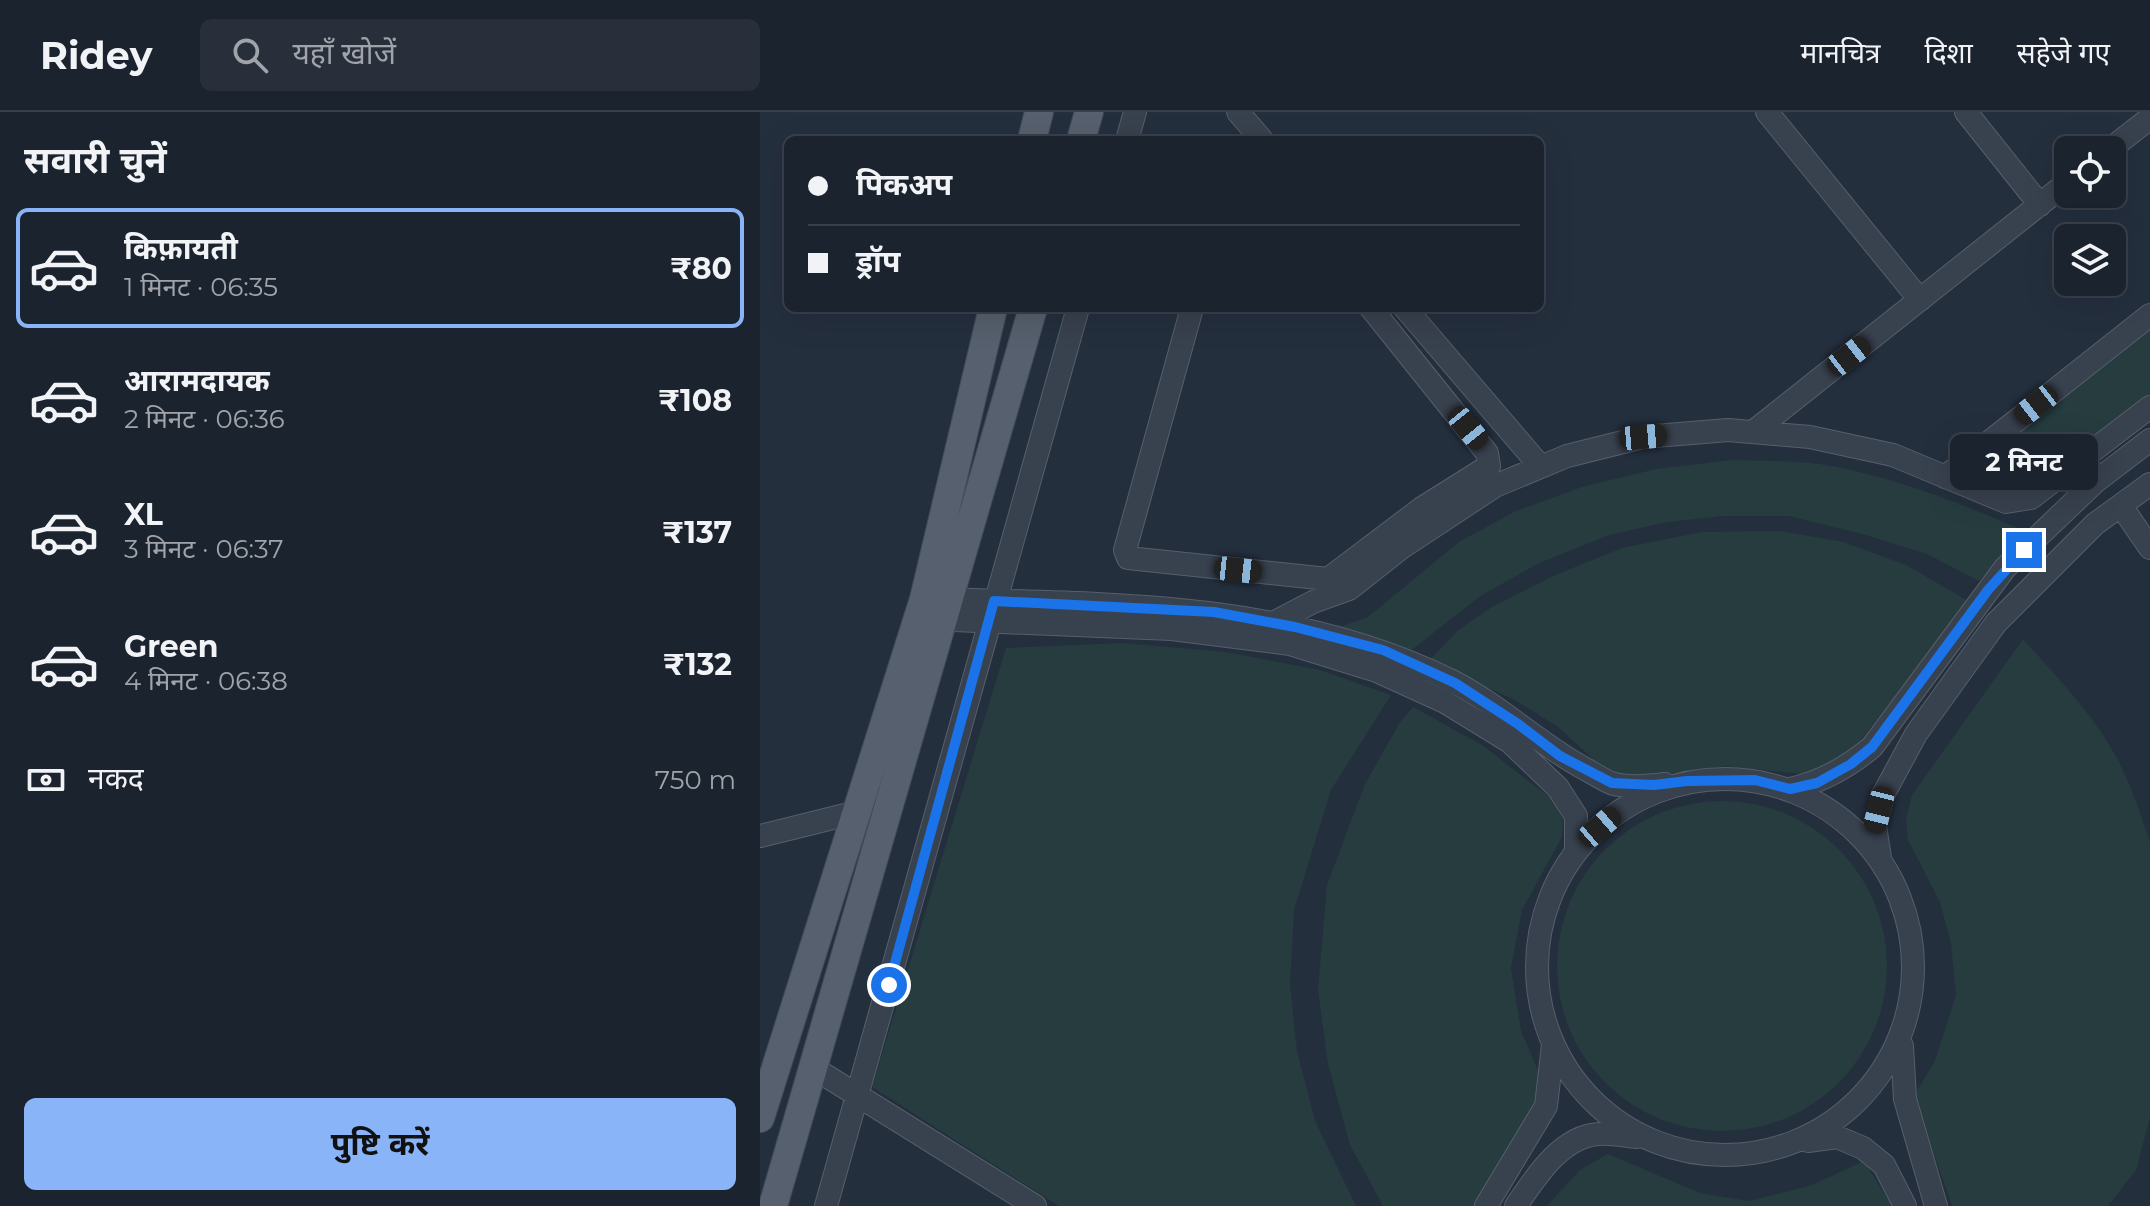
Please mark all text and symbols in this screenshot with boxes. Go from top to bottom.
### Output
search box [200,19,760,91]
text: Ridey [40,32,152,79]
icon: search [228,33,272,77]
text: यहाँ खोजें [292,35,396,72]
text: मानचित्र [1800,36,1880,70]
text: दिशा [1924,36,1973,70]
text: सहेजे गए [2017,36,2110,70]
map controls [2054,136,2126,296]
button: locate [2054,136,2126,208]
text: सवारी चुनें [24,138,167,182]
text: पिकअप [856,166,952,203]
button: layers [2054,224,2126,296]
text: किफ़ायती [124,230,238,267]
icon: car [28,232,100,304]
text: ड्रॉप [856,243,900,280]
text: ₹80 [670,250,732,287]
text: 1 मिनट · 06:35 [124,271,278,303]
car [1823,332,1875,380]
text: आरामदायक [124,362,270,399]
icon: car [28,364,100,436]
car [2010,381,2062,429]
text: ₹108 [658,382,732,419]
car [1444,402,1492,454]
text: 2 मिनट · 06:36 [124,403,285,435]
car [1618,423,1668,451]
callout: 2 मिनट [1950,434,2098,490]
text: 2 मिनट [1985,446,2063,478]
icon: car [28,496,100,568]
text: XL [124,496,163,533]
text: ₹137 [662,514,732,551]
route end [2006,532,2042,568]
text: 3 मिनट · 06:37 [124,533,284,565]
car [1213,556,1263,584]
icon: car [28,628,100,700]
text: Green [124,628,218,665]
text: ₹132 [663,646,732,683]
text: 4 मिनट · 06:38 [124,665,288,697]
icon: cash [24,758,68,802]
text: नकद [88,760,144,797]
text: 750 m [655,764,736,796]
car [1862,784,1896,836]
car [1574,802,1626,852]
route start [871,967,907,1003]
button: पुष्टि करें [24,1098,736,1190]

